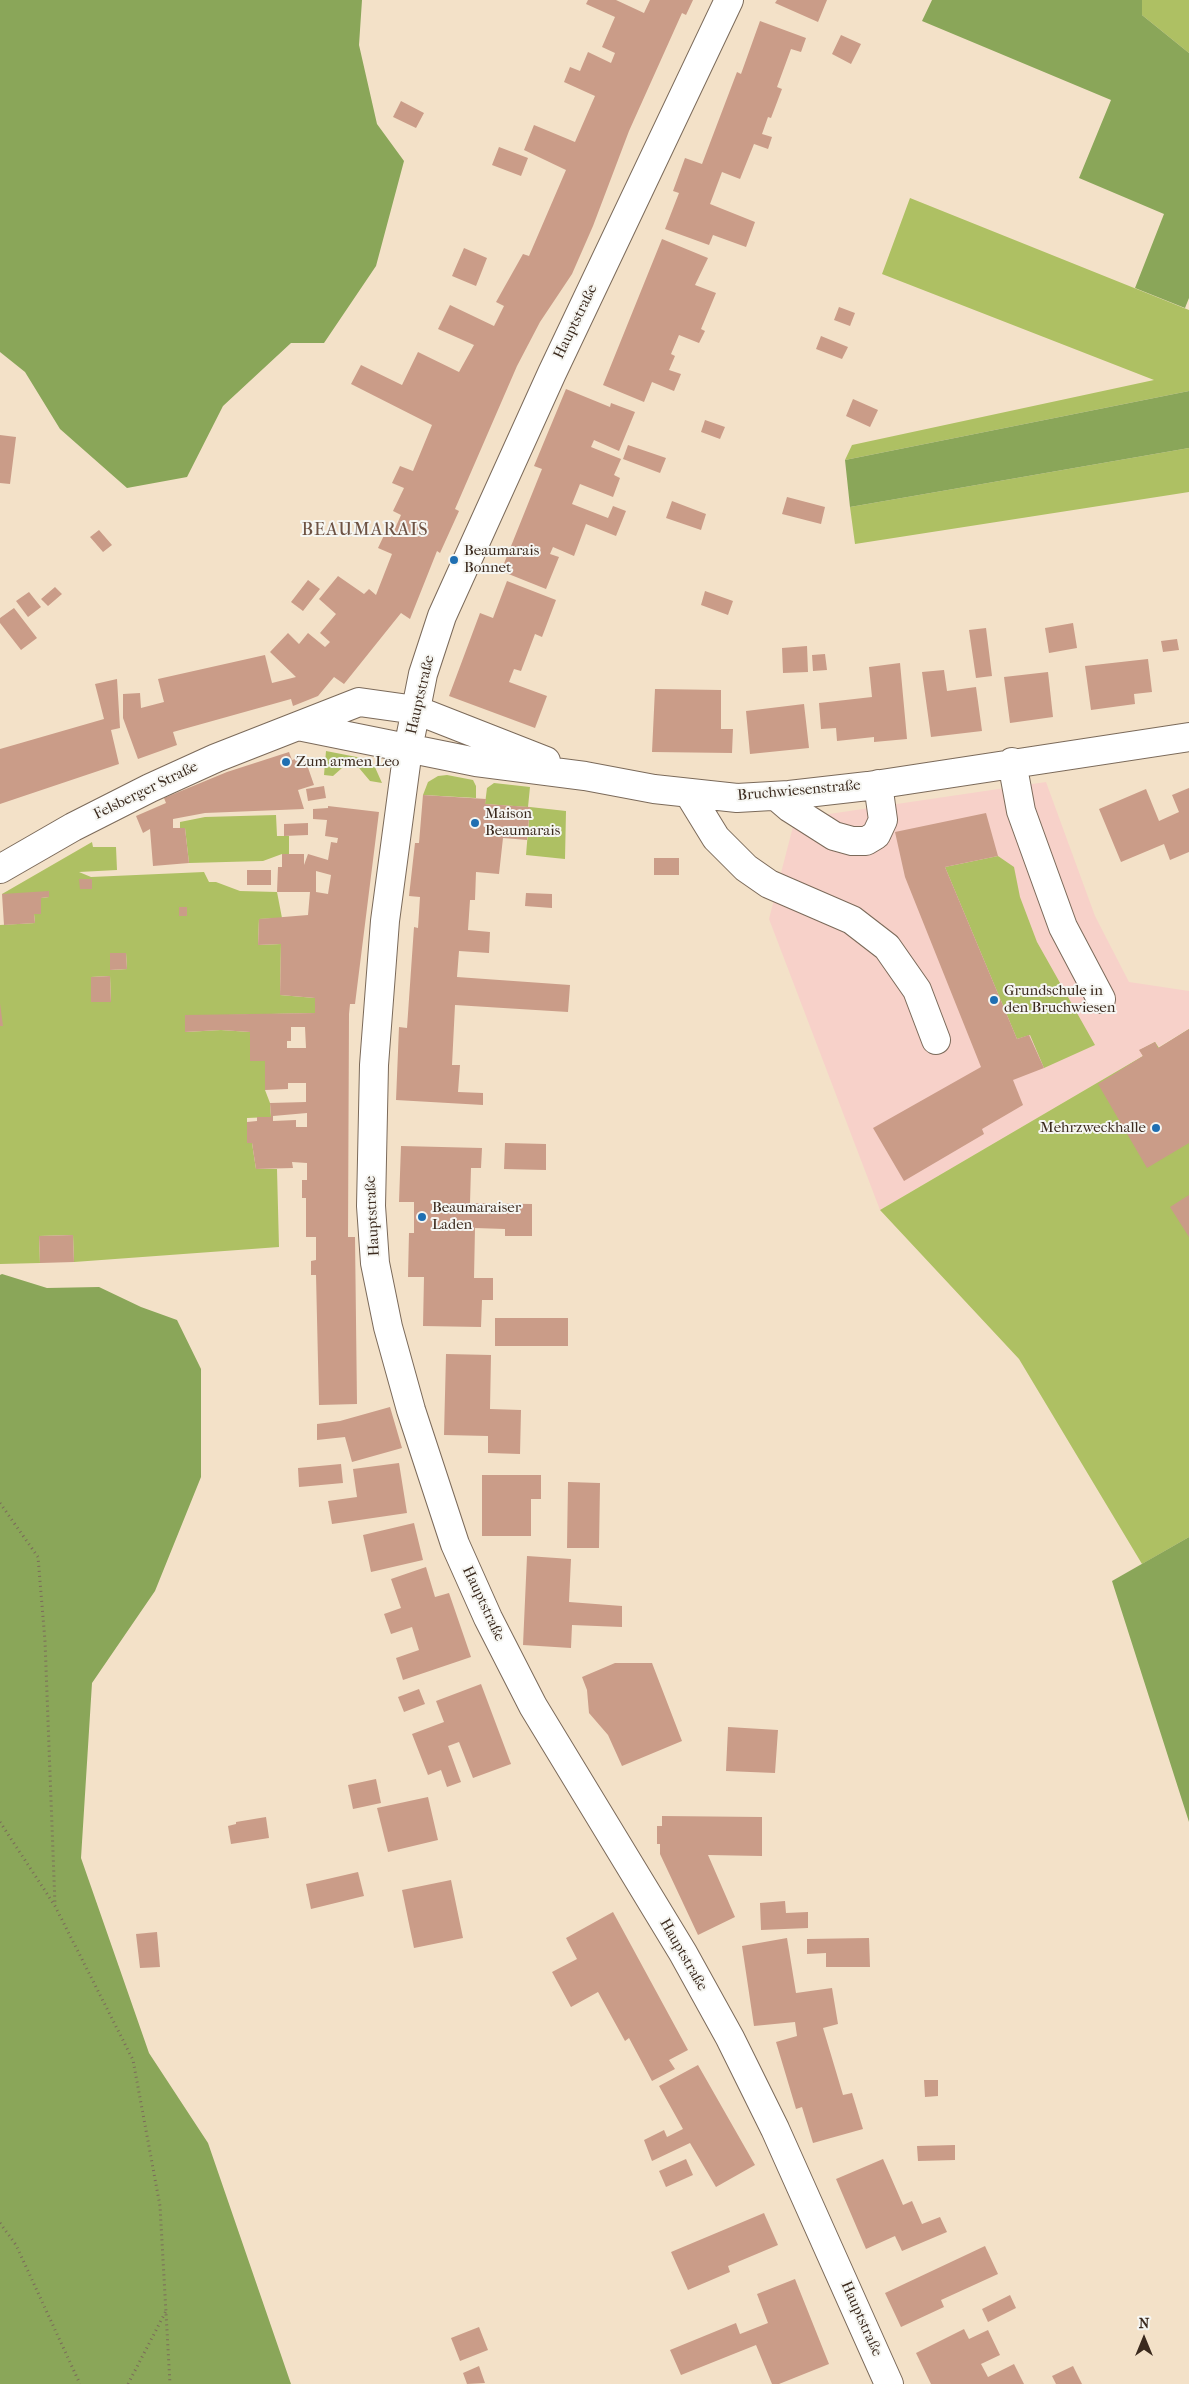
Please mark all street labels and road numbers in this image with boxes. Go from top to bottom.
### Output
street label: Hauptstraße [550,282,602,362]
street label: Hauptstraße [403,654,439,736]
street label: Felsberger Straße [91,758,201,824]
street label: Bruchwiesenstraße [737,777,861,805]
street label: Hauptstraße [362,1175,384,1257]
street label: Hauptstraße [458,1564,508,1644]
street label: Hauptstraße [655,1916,711,1994]
street label: Hauptstraße [836,2279,886,2359]

